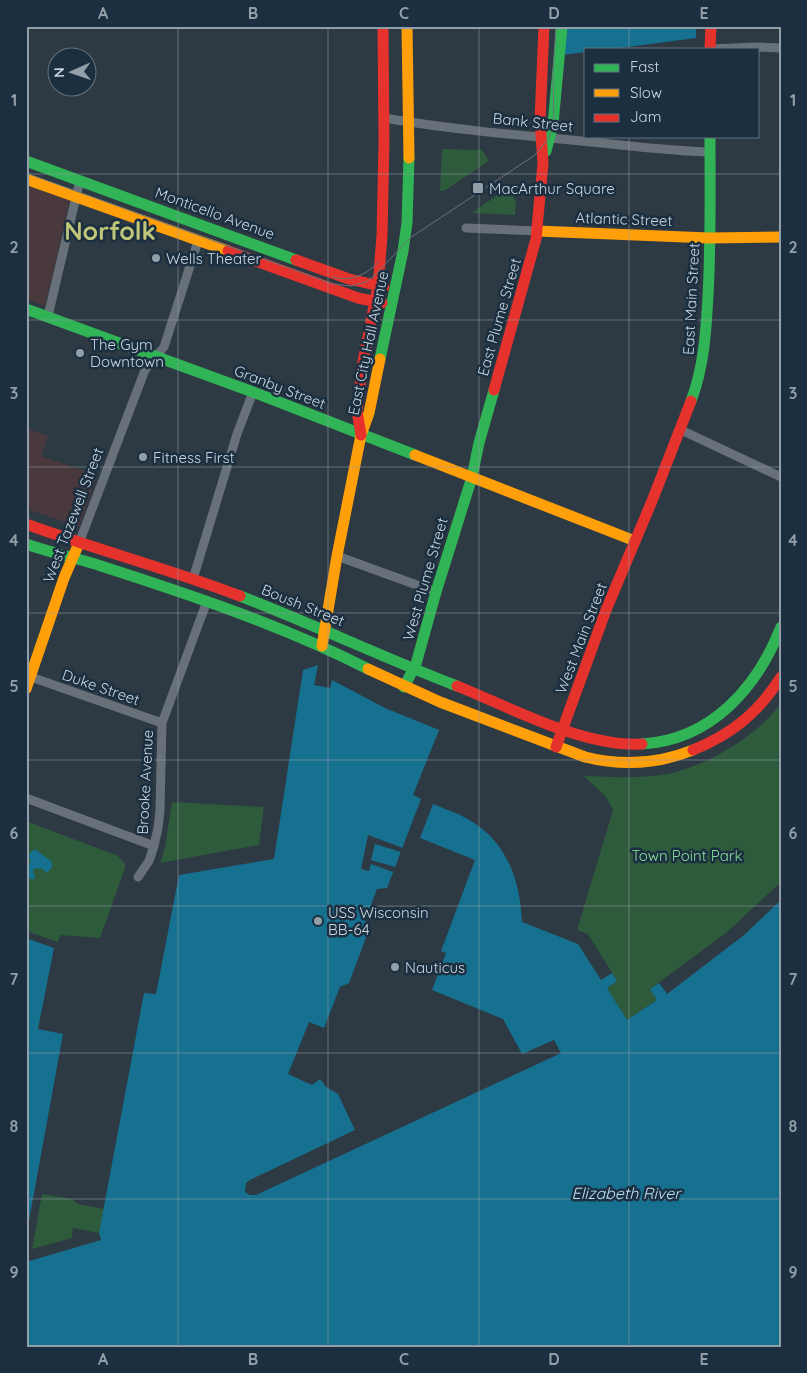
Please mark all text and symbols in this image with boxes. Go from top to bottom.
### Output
text: A [98,3,109,23]
text: B [248,3,258,23]
text: C [399,3,409,23]
text: D [548,3,560,23]
text: E [699,3,709,23]
north arrow [48,48,98,98]
legend [584,48,760,138]
text: Fast [630,57,659,76]
text: N [50,67,68,78]
text: Slow [630,83,662,102]
text: 1 [11,90,17,110]
text: 1 [790,90,796,110]
text: Jam [630,107,661,126]
street label: Bank Street [492,108,574,136]
place label: MacArthur Square [489,179,615,198]
marker: MacArthur Square [471,181,485,195]
street label: Monticello Avenue [153,183,277,243]
street label: Atlantic Street [575,208,673,230]
district label: Norfolk [64,215,156,246]
text: 2 [9,237,19,257]
text: 2 [788,237,798,257]
street label: East Main Street [679,242,703,356]
place label: Wells Theater [166,249,261,268]
marker: Wells Theater [150,252,162,264]
street label: East Plume Street [473,256,525,378]
street label: East City Hall Avenue [343,269,393,417]
place label: The Gym Downtown [90,335,164,371]
marker: The Gym Downtown [74,347,86,359]
street label: Granby Street [232,361,328,413]
text: 3 [10,383,18,403]
text: 3 [789,383,797,403]
street label: West Tazewell Street [39,445,107,585]
place label: Fitness First [153,448,235,467]
marker: Fitness First [137,451,149,463]
street label: West Plume Street [398,515,452,643]
text: 4 [9,530,19,550]
text: 4 [788,530,798,550]
street label: Boush Street [259,580,347,630]
street label: West Main Street [551,580,611,696]
street label: Duke Street [60,665,142,709]
text: 5 [9,676,19,696]
text: 5 [788,676,798,696]
street label: Brooke Avenue [133,729,157,835]
text: 6 [10,823,19,843]
text: 6 [789,823,798,843]
park label: Town Point Park [631,846,743,865]
place label: USS Wisconsin BB-64 [328,903,429,939]
marker: USS Wisconsin BB-64 [312,915,324,927]
place label: Nauticus [405,958,465,977]
marker: Nauticus [389,961,401,973]
text: 7 [10,969,19,989]
text: 7 [789,969,798,989]
text: 8 [10,1116,19,1136]
text: 8 [789,1116,798,1136]
water label: Elizabeth River [572,1183,682,1203]
text: 9 [9,1262,19,1282]
text: 9 [788,1262,798,1282]
text: A [98,1349,109,1369]
text: B [248,1349,258,1369]
text: C [399,1349,409,1369]
text: D [548,1349,560,1369]
text: E [699,1349,709,1369]

